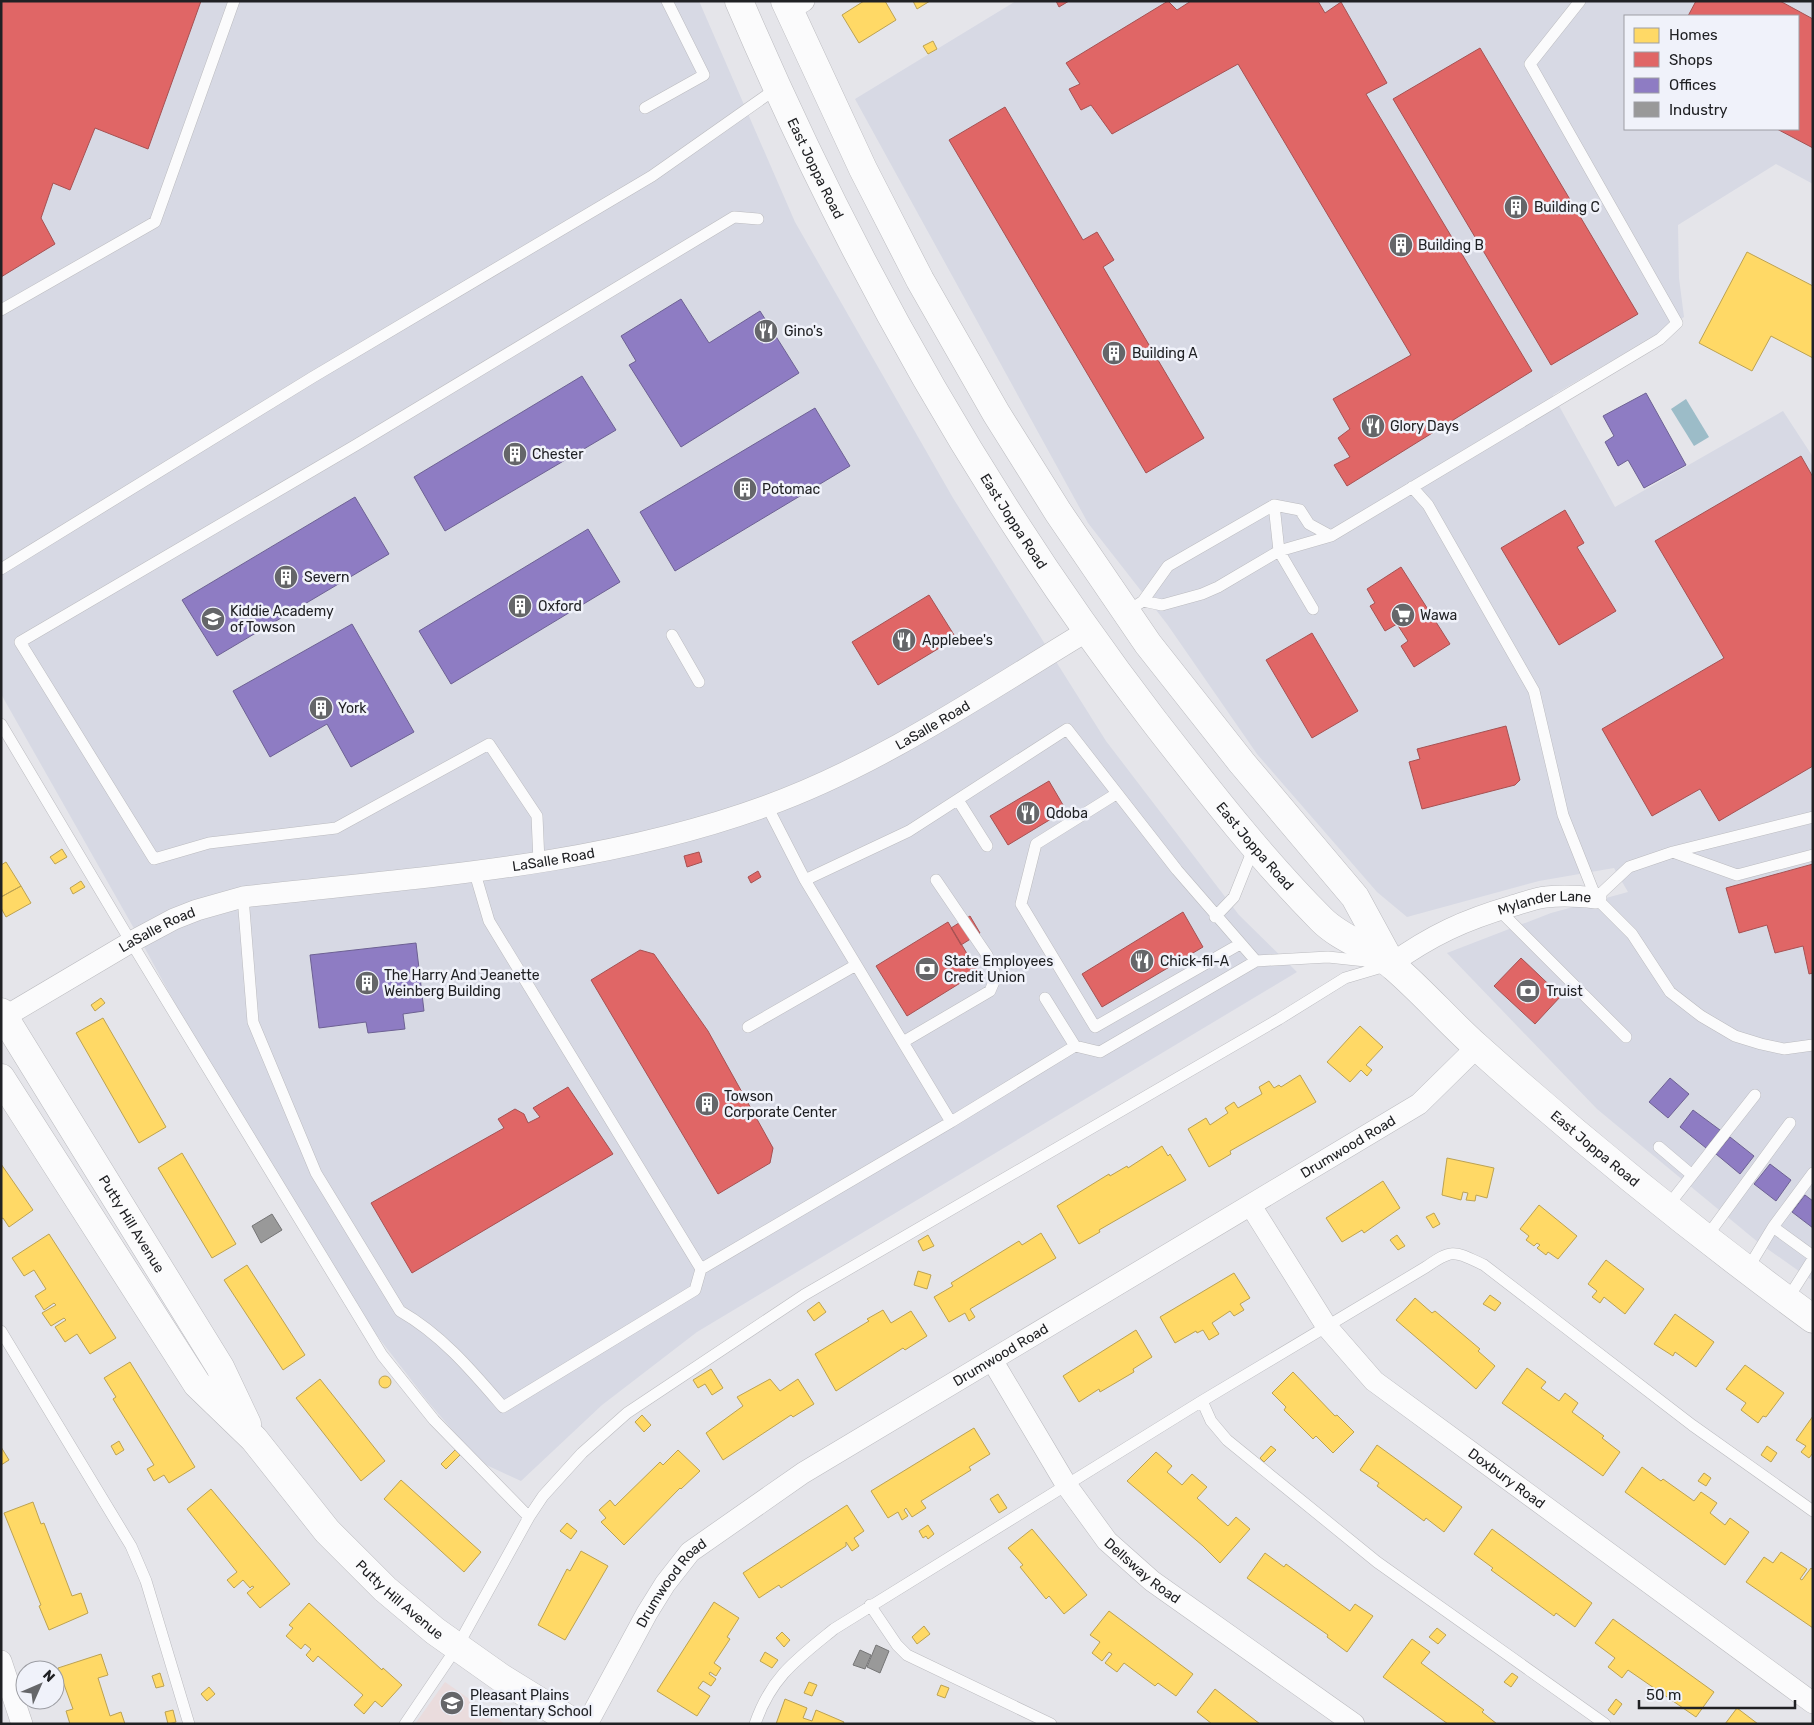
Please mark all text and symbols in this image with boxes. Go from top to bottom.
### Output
legend [1624,15,1799,130]
text: Homes [1669,26,1718,44]
text: Shops [1669,51,1713,69]
text: Offices [1669,76,1717,94]
text: Industry [1669,101,1728,119]
street label: East Joppa Road [783,115,847,222]
building icon: Building C [1503,194,1529,220]
place label: Building C [1534,199,1600,216]
building icon: Building B [1388,232,1414,258]
place label: Building B [1418,237,1484,254]
restaurant icon: Gino's [753,318,779,344]
place label: Gino's [784,323,823,340]
building icon: Building A [1101,340,1127,366]
place label: Building A [1132,345,1198,362]
restaurant icon: Glory Days [1360,413,1386,439]
place label: Glory Days [1390,418,1459,435]
building icon: Chester [502,441,528,467]
place label: Chester [532,446,584,463]
street label: East Joppa Road [976,471,1050,572]
building icon: Potomac [732,476,758,502]
place label: Potomac [762,481,821,498]
building icon: Severn [273,564,299,590]
place label: Severn [304,569,349,586]
building icon: Oxford [507,593,533,619]
place label: Oxford [538,598,582,615]
supermarket icon: Wawa [1390,602,1416,628]
place label: Kiddie Academy of Towson [230,603,334,636]
school or university icon: Kiddie Academy of Towson [200,606,226,632]
place label: Wawa [1420,607,1457,624]
restaurant icon: Applebee's [891,627,917,653]
place label: Applebee's [922,632,993,649]
building icon: York [308,695,334,721]
street label: LaSalle Road [892,697,973,754]
place label: York [338,700,367,717]
street label: East Joppa Road [1212,799,1297,894]
restaurant icon: Qdoba [1015,800,1041,826]
place label: Qdoba [1046,805,1088,822]
street label: LaSalle Road [511,845,596,875]
street label: Mylander Lane [1496,888,1592,919]
street label: LaSalle Road [116,904,198,956]
restaurant icon: Chick-fil-A [1129,948,1155,974]
place label: State Employees Credit Union [944,953,1053,986]
place label: Chick-fil-A [1160,953,1230,970]
bank icon: State Employees Credit Union [914,956,940,982]
place label: The Harry And Jeanette Weinberg Building [384,967,540,1000]
building icon: The Harry And Jeanette Weinberg Building [354,970,380,996]
bank icon: Truist [1515,978,1541,1004]
place label: Truist [1546,983,1583,1000]
place label: Towson Corporate Center [724,1088,838,1121]
building icon: Towson Corporate Center [694,1091,720,1117]
street label: East Joppa Road [1547,1107,1643,1191]
street label: Drumwood Road [1298,1112,1399,1182]
street label: Putty Hill Avenue [95,1172,168,1276]
street label: Drumwood Road [950,1320,1051,1390]
street label: Doxbury Road [1465,1445,1548,1513]
street label: Drumwood Road [633,1535,710,1631]
street label: Dellsway Road [1101,1535,1184,1607]
street label: Putty Hill Avenue [352,1557,447,1643]
north arrow [15,1660,65,1710]
text: N [39,1667,58,1686]
scale bar [1639,1678,1795,1710]
text: 50 m [1646,1686,1681,1704]
place label: Pleasant Plains Elementary School [470,1687,592,1720]
school or university icon: Pleasant Plains Elementary School [439,1690,465,1716]

